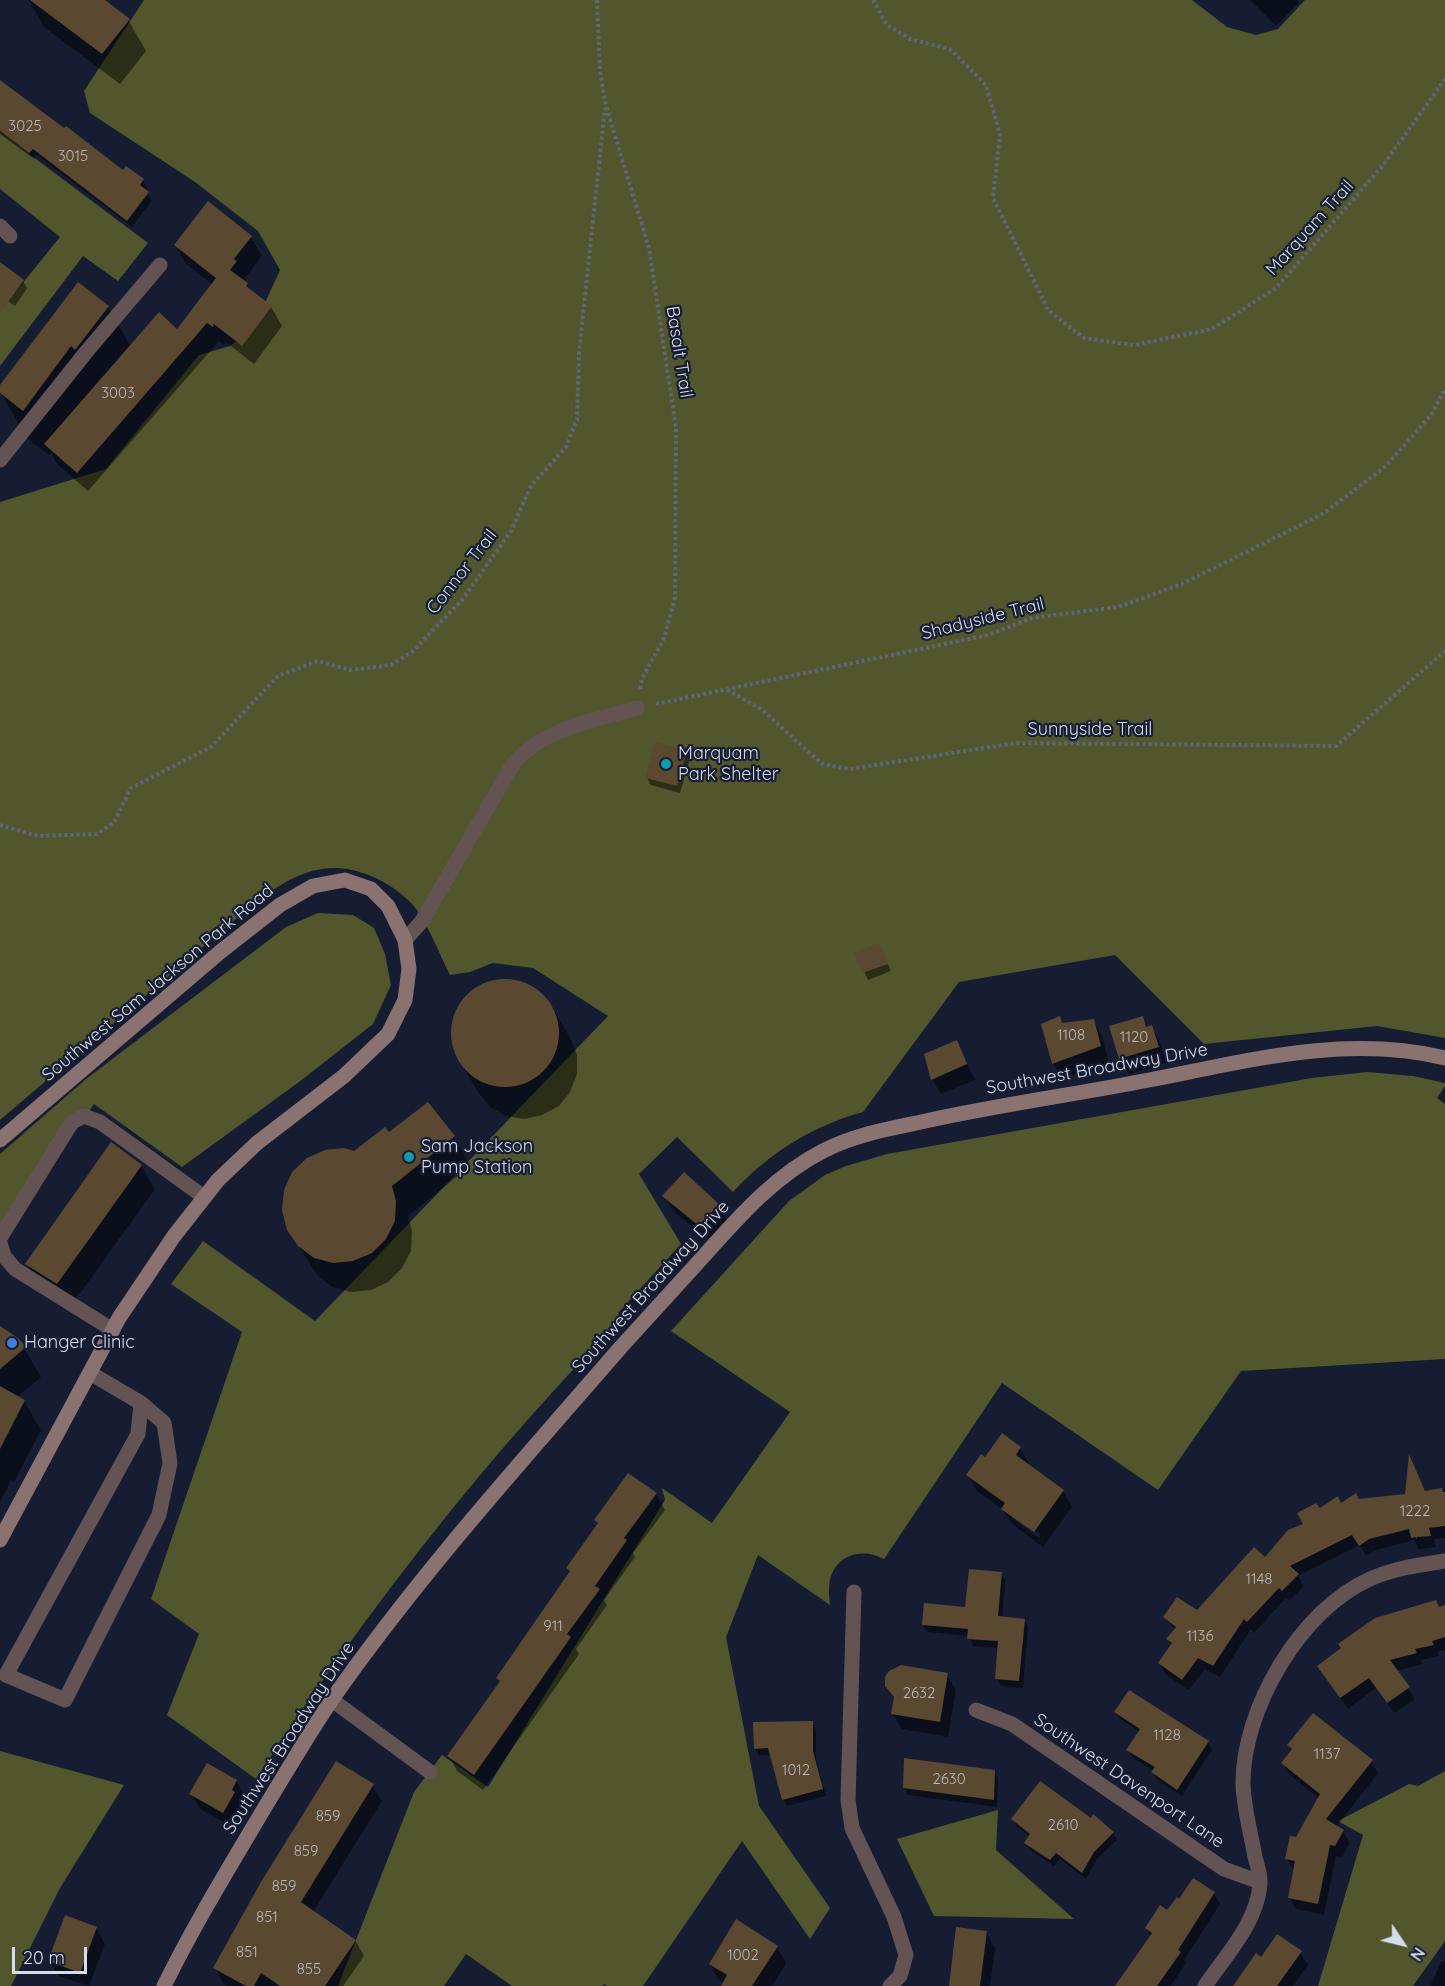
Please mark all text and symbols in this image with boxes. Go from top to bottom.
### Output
house number: 3025 [8,117,42,135]
house number: 3015 [58,147,88,165]
street label: Marquam Trail [1261,176,1359,280]
street label: Basalt Trail [661,305,697,399]
house number: 3003 [101,384,135,402]
street label: Connor Trail [422,525,502,619]
street label: Shadyside Trail [919,593,1047,645]
street label: Sunnyside Trail [1028,719,1152,741]
place label: Marquam Park Shelter [678,743,779,786]
marker: Marquam Park Shelter [659,757,673,771]
street label: Southwest Sam Jackson Park Road [38,880,278,1086]
house number: 1108 [1057,1026,1085,1044]
house number: 1120 [1120,1028,1148,1046]
street label: Southwest Broadway Drive [985,1039,1209,1099]
place label: Sam Jackson Pump Station [421,1136,533,1178]
marker: Sam Jackson Pump Station [402,1150,416,1164]
street label: Southwest Broadway Drive [568,1196,734,1378]
place label: Hanger Clinic [24,1332,134,1354]
marker: Hanger Clinic [5,1336,19,1350]
house number: 1222 [1400,1502,1430,1520]
house number: 1148 [1246,1570,1272,1588]
house number: 911 [543,1617,563,1635]
house number: 1136 [1186,1627,1214,1645]
street label: Southwest Broadway Drive [219,1638,359,1838]
house number: 2632 [903,1684,935,1702]
street label: Southwest Davenport Lane [1030,1709,1228,1853]
house number: 1128 [1153,1726,1181,1744]
house number: 1137 [1314,1745,1340,1763]
house number: 1012 [782,1761,810,1779]
house number: 2630 [932,1770,966,1788]
house number: 859 [316,1807,340,1825]
house number: 2610 [1048,1816,1078,1834]
house number: 859 [294,1842,318,1860]
house number: 859 [272,1877,296,1895]
house number: 851 [256,1908,278,1926]
north arrow [1373,1914,1433,1974]
scale bar [15,1935,90,1973]
house number: 851 [236,1943,258,1961]
text: N [1406,1944,1429,1965]
text: 20 m [23,1946,65,1969]
house number: 1002 [727,1946,759,1964]
house number: 855 [297,1960,321,1978]

